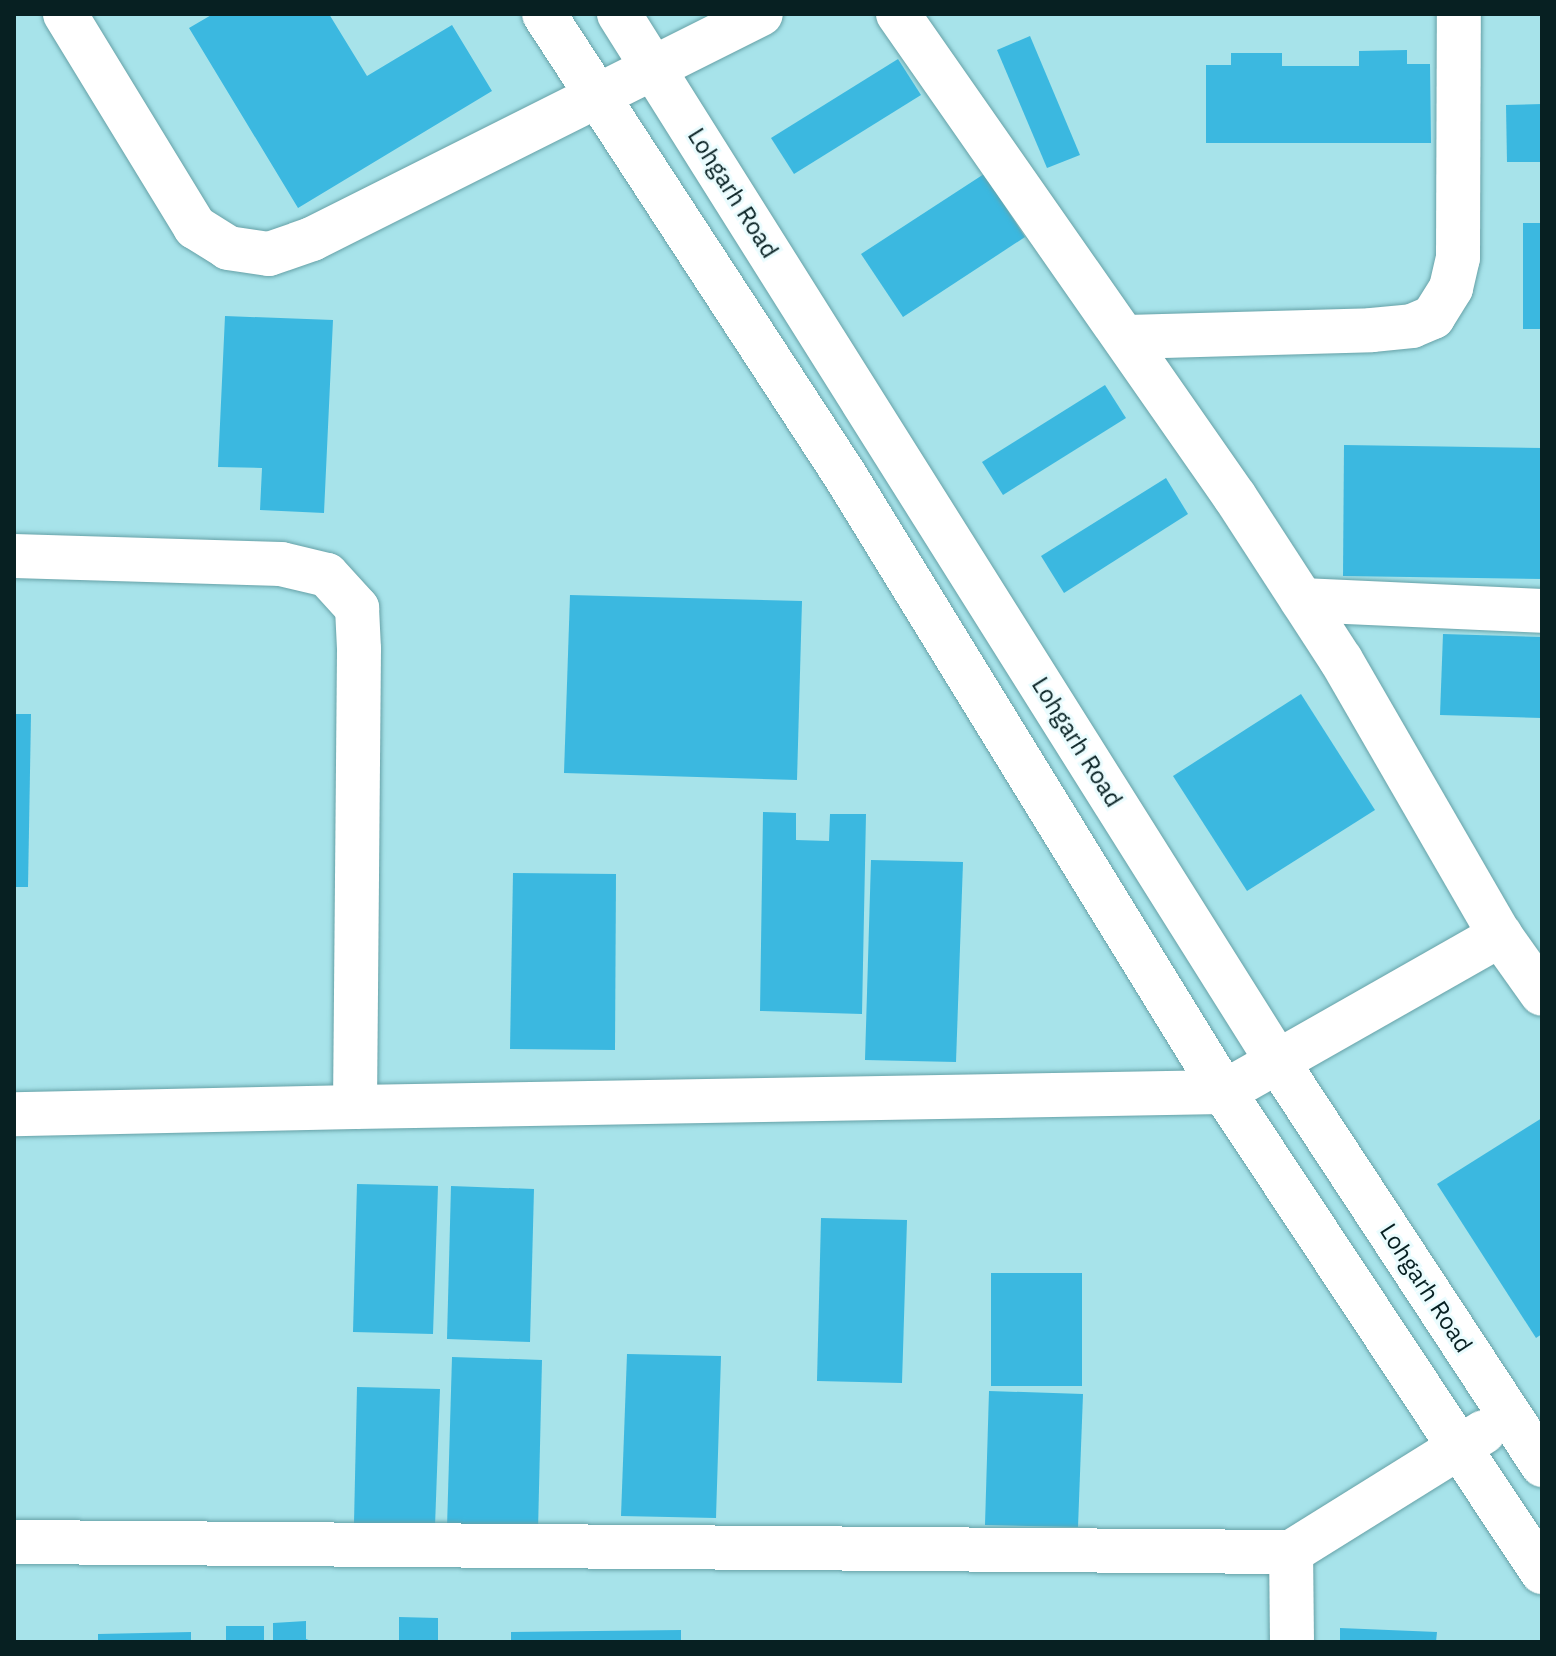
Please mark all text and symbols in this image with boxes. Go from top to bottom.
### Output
street label: Lohgarh Road [682,123,784,263]
street label: Lohgarh Road [1026,672,1128,812]
street label: Lohgarh Road [1374,1218,1478,1358]

